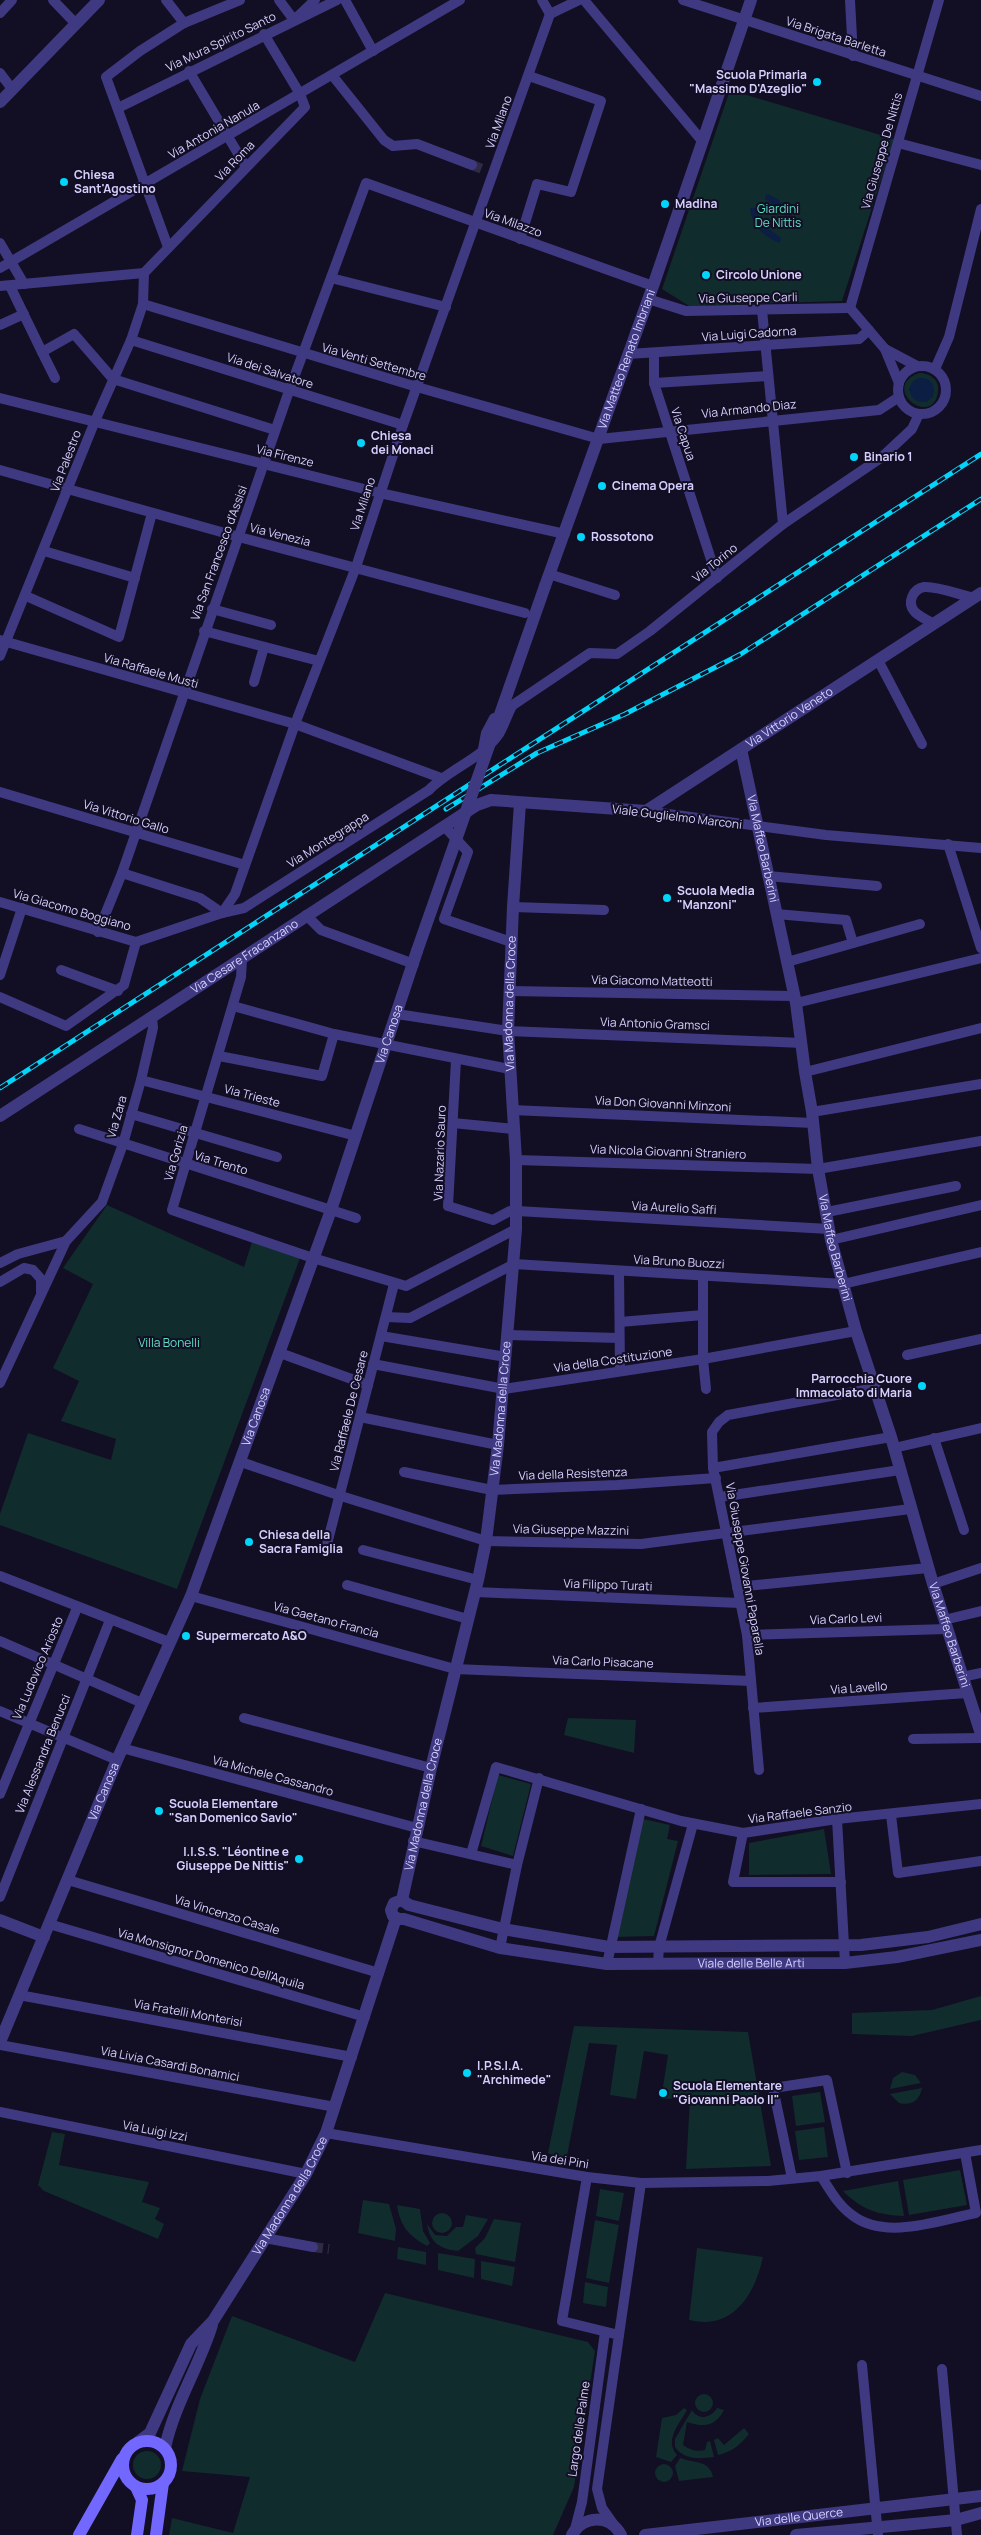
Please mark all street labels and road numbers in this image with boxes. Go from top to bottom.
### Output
street label: Via Mura Spirito Santo [163,7,279,76]
street label: Via Brigata Barletta [784,12,889,61]
street label: Via Giuseppe De Nittis [857,91,906,211]
street label: Via Milano [481,93,516,151]
street label: Via Antonia Nanula [165,96,263,163]
street label: Via Roma [211,137,258,185]
street label: Via Milazzo [482,204,545,241]
street label: Via Matteo Renato Imbriani [593,287,659,431]
street label: Via Giuseppe Carli [698,288,798,307]
street label: Via Luigi Cadorna [701,322,797,345]
street label: Via Venti Settembre [320,338,428,385]
street label: Via dei Salvatore [225,348,316,393]
street label: Via Armando Diaz [701,395,797,422]
street label: Via Capua [667,405,700,463]
street label: Via Palestro [46,428,85,494]
street label: Via Firenze [255,440,316,471]
street label: Via Milano [346,475,379,533]
street label: Via San Francesco d'Assisi [186,483,251,623]
street label: Via Venezia [248,519,312,550]
street label: Via Torino [689,539,741,586]
street label: Via Raffaele Musti [102,649,201,692]
street label: Via Vittorio Veneto [743,683,836,752]
street label: Via Maffeo Barberini [743,793,783,904]
street label: Via Vittorio Gallo [81,795,171,838]
street label: Viale Guglielmo Marconi [611,800,743,833]
street label: Via Montegrappa [284,808,372,872]
street label: Via Giacomo Boggiano [11,884,133,935]
street label: Via Cesare Fracanzano [187,915,301,997]
street label: Via Madonna della Croce [499,935,520,1072]
street label: Via Giacomo Matteotti [591,971,713,990]
street label: Via Canosa [371,1002,407,1066]
street label: Via Antonio Gramsci [600,1013,710,1034]
street label: Via Trieste [222,1080,282,1111]
street label: Via Don Giovanni Minzoni [594,1091,732,1116]
street label: Via Zara [102,1094,131,1140]
street label: Via Nazario Sauro [429,1105,450,1201]
street label: Via Gorizia [159,1123,192,1183]
street label: Via Nicola Giovanni Straniero [590,1140,747,1163]
street label: Via Trento [192,1146,250,1179]
street label: Via Maffeo Barberini [815,1193,856,1303]
street label: Via Aurelio Saffi [631,1197,717,1218]
street label: Via Bruno Buozzi [633,1251,725,1272]
street label: Via Madonna della Croce [485,1340,515,1477]
street label: Via della Costituzione [553,1343,673,1376]
street label: Via Raffaele De Cesare [325,1349,372,1473]
street label: Via Canosa [237,1385,274,1448]
street label: Via della Resistenza [518,1463,628,1484]
street label: Via Giuseppe Giovanni Paparella [722,1481,769,1657]
street label: Via Giuseppe Mazzini [513,1520,629,1539]
street label: Via Filippo Turati [563,1574,653,1595]
street label: Via Maffeo Barberini [925,1580,975,1690]
street label: Via Gaetano Francia [271,1597,381,1642]
street label: Via Carlo Levi [809,1609,883,1628]
street label: Via Ludovico Ariosto [8,1614,67,1722]
street label: Via Carlo Pisacane [552,1651,654,1672]
street label: Via Lavello [830,1677,888,1698]
street label: Via Alessandra Benucci [11,1692,74,1816]
street label: Via Madonna della Croce [400,1736,446,1872]
street label: Via Michele Cassandro [211,1751,336,1800]
street label: Via Canosa [84,1760,123,1823]
street label: Via Raffaele Sanzio [747,1798,853,1827]
street label: Via Vincenzo Casale [172,1890,282,1939]
street label: Via Monsignor Domenico Dell'Aquila [116,1924,307,1993]
street label: Viale delle Belle Arti [698,1954,805,1972]
street label: Via Fratelli Monterisi [132,1995,244,2030]
street label: Via Livia Casardi Bonamici [99,2042,241,2085]
street label: Via Luigi Izzi [121,2116,189,2145]
street label: Via Madonna della Croce [248,2133,331,2258]
street label: Via dei Pini [530,2147,590,2172]
street label: Largo delle Palme [563,2380,594,2478]
street label: Via delle Querce [754,2503,844,2530]

